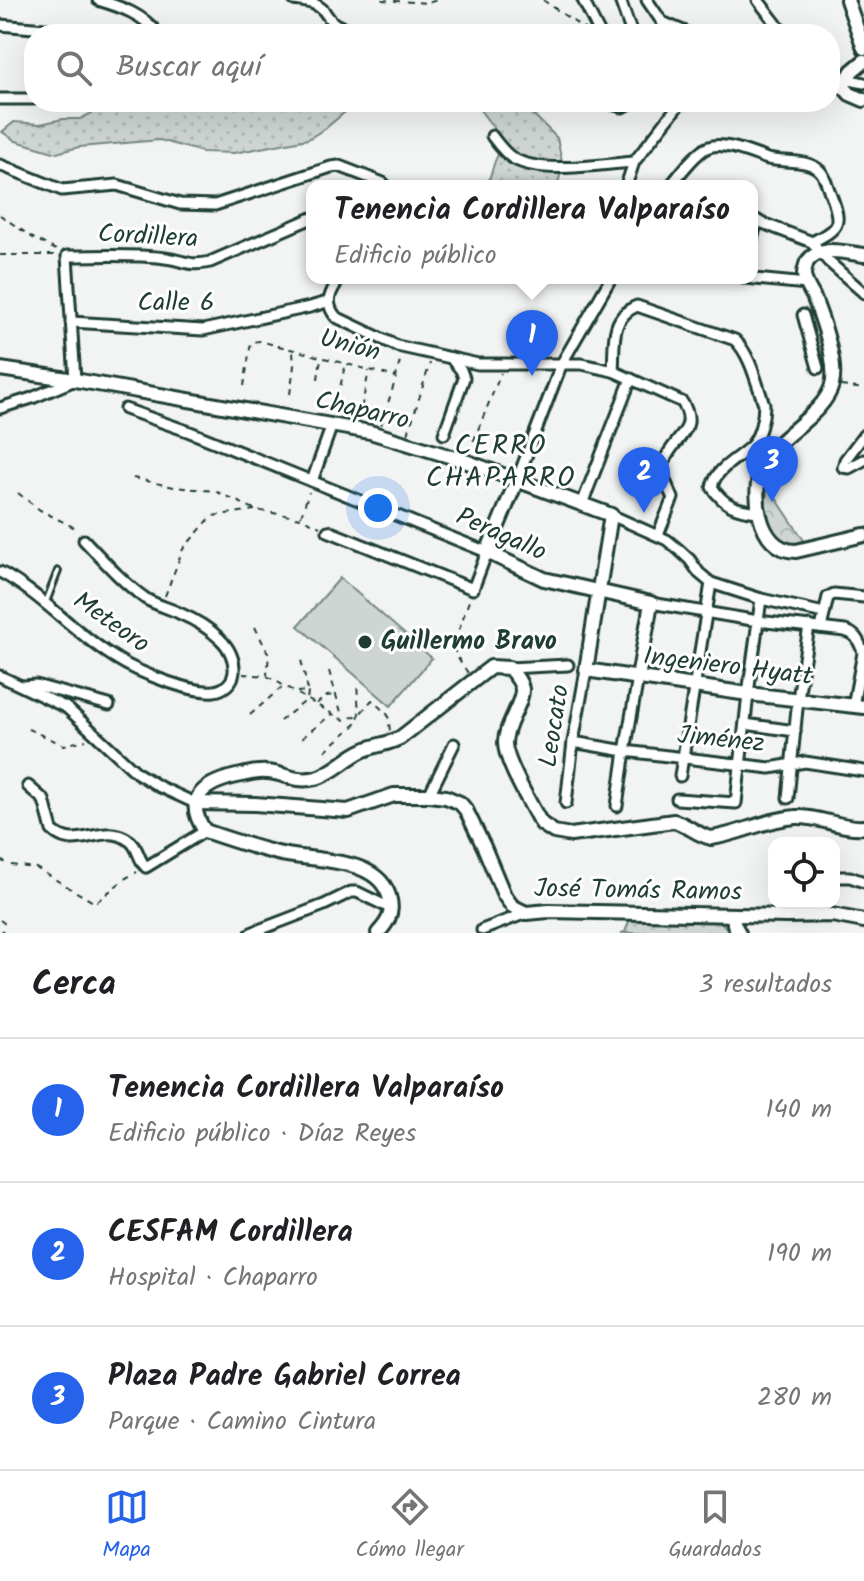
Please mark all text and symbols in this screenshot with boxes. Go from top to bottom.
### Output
search box [24,24,840,112]
text: Buscar aquí [116,44,262,92]
icon: search [52,46,96,90]
popup [306,180,758,284]
text: Tenencia Cordillera Valparaíso [334,187,730,235]
street label: Cordillera [97,213,199,261]
text: Edificio público [334,235,497,277]
street label: Calle 6 [137,282,215,324]
pin: 1 [506,310,558,376]
street label: Unión [315,318,385,374]
street label: Chaparro [311,380,413,442]
district label: CERRO CHAPARRO [426,424,576,501]
pin: 3 [746,436,798,502]
pin: 2 [618,447,670,513]
your location [358,488,398,528]
street label: Peragallo [449,496,553,574]
street label: Meteoro [64,581,158,665]
place label: Guillermo Bravo [381,621,557,663]
marker: Guillermo Bravo [356,633,374,651]
street label: Ingeniero Hyatt [641,636,816,698]
street label: Leocato [528,682,582,770]
street label: Jiménez [675,715,767,765]
map controls [768,837,840,909]
button: locate [768,837,840,909]
street label: José Tomás Ramos [534,868,742,914]
text: Cerca [32,958,116,1012]
text: 3 resultados [698,964,832,1006]
text: Tenencia Cordillera Valparaíso [108,1065,504,1113]
text: 1 [54,1089,62,1131]
text: 140 m [765,1089,832,1131]
text: Edificio público · Díaz Reyes [108,1113,416,1155]
text: CESFAM Cordillera [108,1209,353,1257]
text: 2 [50,1233,66,1275]
text: 190 m [767,1233,832,1275]
text: Hospital · Chaparro [108,1257,318,1299]
text: Plaza Padre Gabriel Correa [108,1353,461,1401]
text: 3 [51,1377,65,1419]
text: 280 m [757,1377,832,1419]
text: Parque · Camino Cintura [108,1401,376,1443]
tab: Mapa [102,1485,151,1568]
tab: Cómo llegar [356,1485,464,1568]
tab: Guardados [668,1485,762,1568]

